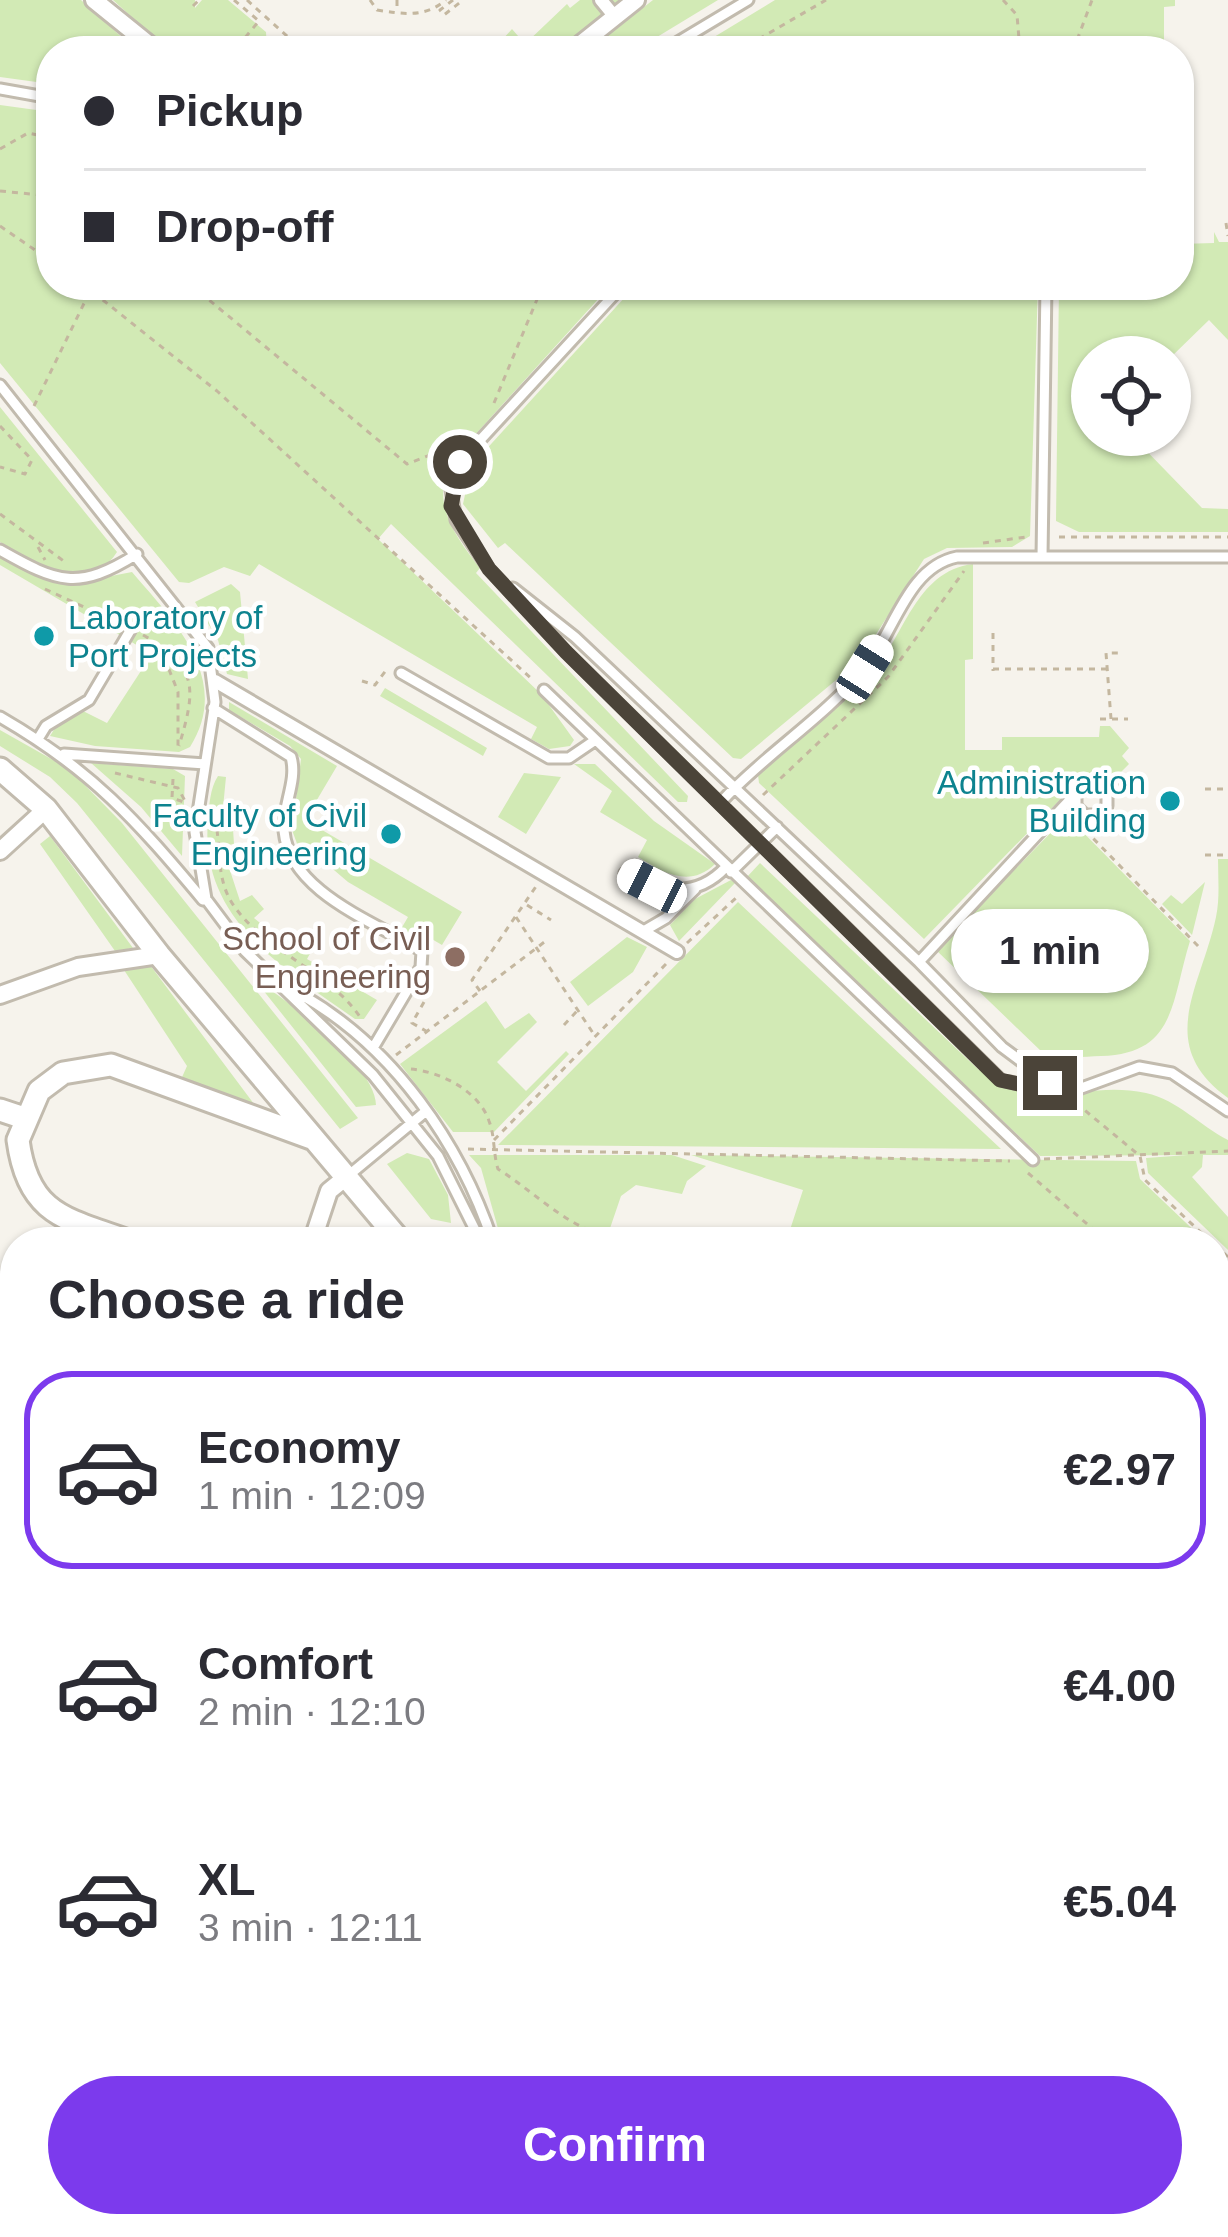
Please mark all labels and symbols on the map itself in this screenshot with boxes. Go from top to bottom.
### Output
route start [433,435,487,489]
place label: Laboratory of Port Projects [68,599,263,674]
marker: Laboratory of Port Projects [31,623,57,649]
car [831,629,899,709]
place label: Administration Building [937,764,1146,839]
marker: Administration Building [1157,788,1183,814]
place label: Faculty of Civil Engineering [152,797,367,872]
marker: Faculty of Civil Engineering [378,821,404,847]
car [612,854,692,918]
callout: 1 min [951,909,1149,993]
place label: School of Civil Engineering [222,920,431,995]
marker: School of Civil Engineering [442,944,468,970]
route end [1023,1056,1077,1110]

